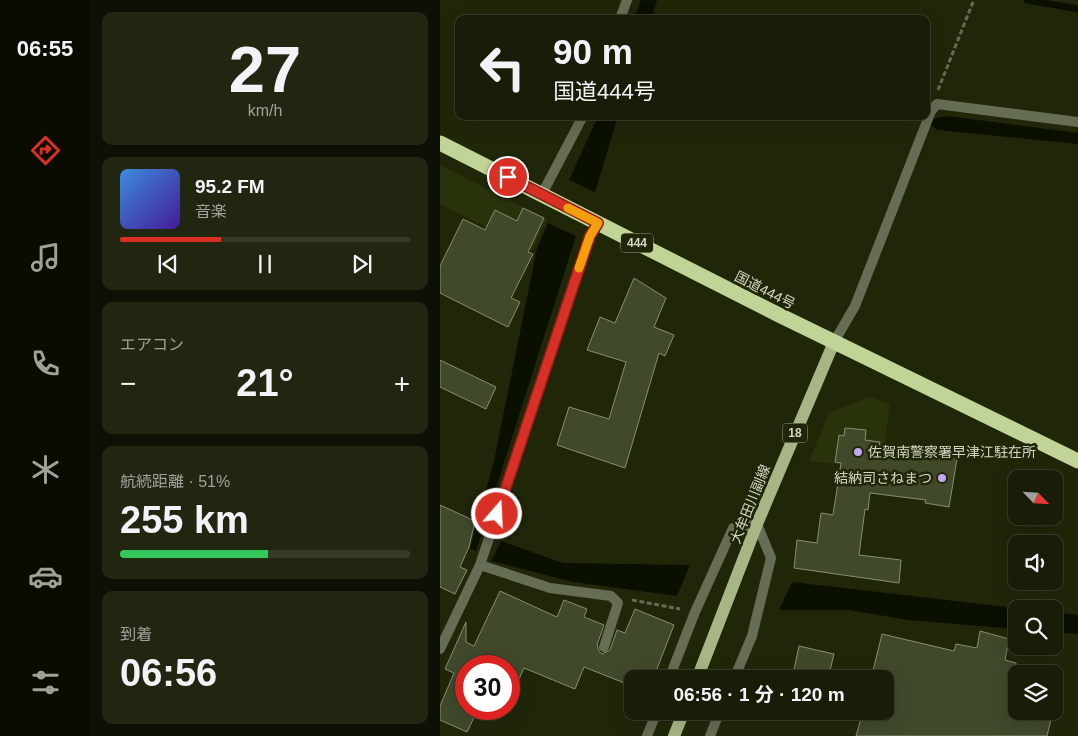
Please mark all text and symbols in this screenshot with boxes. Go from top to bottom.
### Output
text: 90 m [553,32,633,71]
text: 27 [229,33,301,106]
icon: left [470,35,535,100]
text: 06:55 [17,36,73,61]
text: 国道444号 [553,79,656,104]
text: km/h [248,102,282,119]
icon: directions [28,133,63,168]
pin [487,156,529,198]
icon: arrive [494,163,522,191]
text: 95.2 FM [195,176,265,197]
text: 音楽 [195,203,227,220]
road number: 444 [621,234,653,252]
icon: music [28,240,63,275]
icon: previous [154,250,182,278]
icon: pause [251,250,279,278]
icon: next [348,250,376,278]
street label: 国道444号 [732,268,798,312]
text: エアコン [120,336,184,353]
icon: phone [28,346,63,381]
text: 21° [236,362,294,404]
text: − [120,368,136,399]
text: + [394,368,410,399]
road number: 18 [782,423,808,442]
place label: 佐賀南警察署早津江駐在所 [868,444,1036,460]
marker: 佐賀南警察署早津江駐在所 [852,446,864,458]
icon: climate [28,452,63,487]
street label: 大牟田川副線 [727,462,773,546]
place label: 結納司さねまつ [834,470,932,486]
north arrow [1008,470,1062,525]
map controls [1008,470,1063,720]
marker: 結納司さねまつ [936,472,948,484]
text: 航続距離 · 51% [120,473,230,490]
position arrow [470,487,522,539]
text: 255 km [120,499,249,541]
button: sound [1008,535,1063,590]
icon: car [28,559,63,594]
button: search [1008,600,1063,655]
text: 到着 [120,626,152,643]
text: 06:56 [120,652,217,694]
speed limit sign: 30 [455,655,520,720]
icon: filters [28,665,63,700]
button: layers [1008,665,1063,720]
text: 06:56 · 1 分 · 120 m [673,684,845,705]

